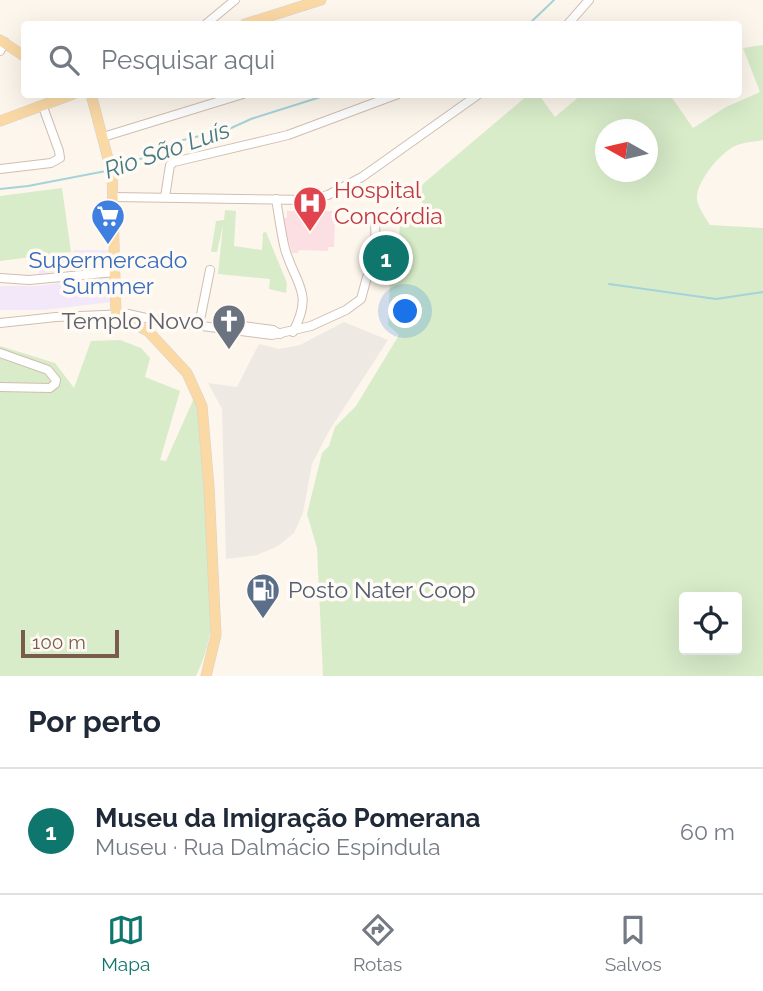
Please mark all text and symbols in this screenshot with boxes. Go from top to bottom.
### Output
search box [21,21,742,98]
icon: search [45,41,83,79]
text: Pesquisar aqui [101,45,275,75]
water label: Rio São Luís [100,114,233,185]
north arrow [595,119,658,182]
place label: Hospital Concórdia [334,176,443,229]
hospital icon: Hospital Concórdia [291,184,329,233]
supermarket icon: Supermercado Summer [89,197,127,246]
pin: 1 [363,232,409,284]
place label: Supermercado Summer [29,246,187,299]
your location [388,294,422,328]
church icon: Templo Novo [210,302,248,351]
place label: Templo Novo [62,307,204,334]
fuel station icon: Posto Nater Coop [244,571,282,620]
place label: Posto Nater Coop [288,576,476,603]
map controls [679,592,742,655]
button: locate [679,592,742,655]
scale bar [21,627,119,659]
text: 100 m [32,631,86,653]
text: Por perto [28,704,161,739]
text: Museu da Imigração Pomerana [95,803,480,833]
text: 1 [45,818,57,845]
text: 60 m [680,818,735,845]
text: Museu · Rua Dalmácio Espíndula [95,833,441,860]
tab: Mapa [101,911,150,975]
tab: Rotas [353,911,402,975]
tab: Salvos [605,911,662,975]

